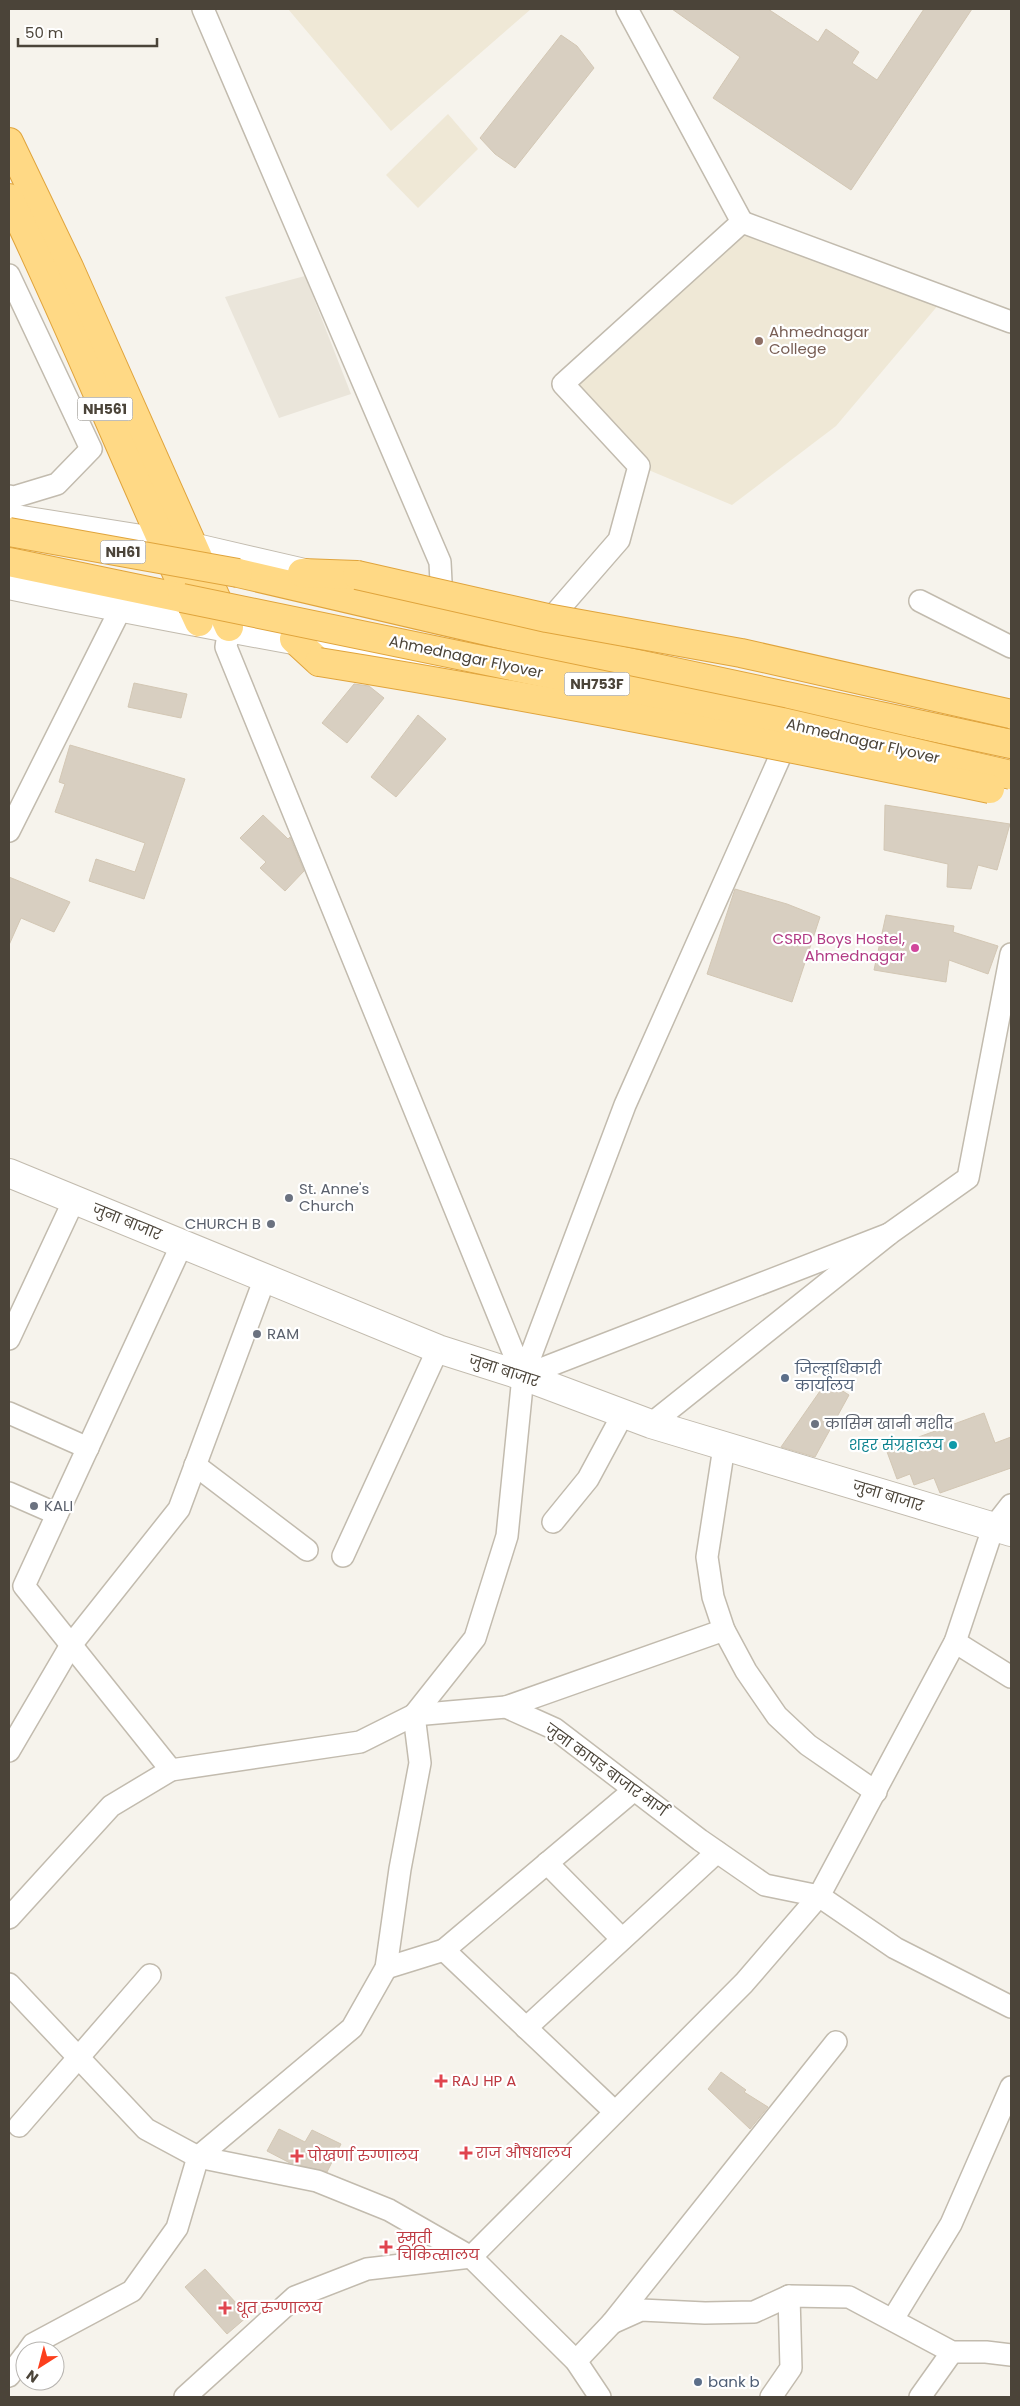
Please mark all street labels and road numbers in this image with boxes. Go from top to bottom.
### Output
road number: NH561 [78,398,132,420]
road number: NH61 [100,540,146,564]
street label: Ahmednagar Flyover [387,630,545,683]
road number: NH753F [564,672,630,696]
street label: Ahmednagar Flyover [784,713,942,768]
street label: जुना बाजार [89,1198,166,1245]
street label: जुना बाजार [465,1349,543,1392]
street label: जुना बाजार [849,1475,927,1516]
street label: जुना कापड बाजार मार्ग [540,1718,674,1823]

